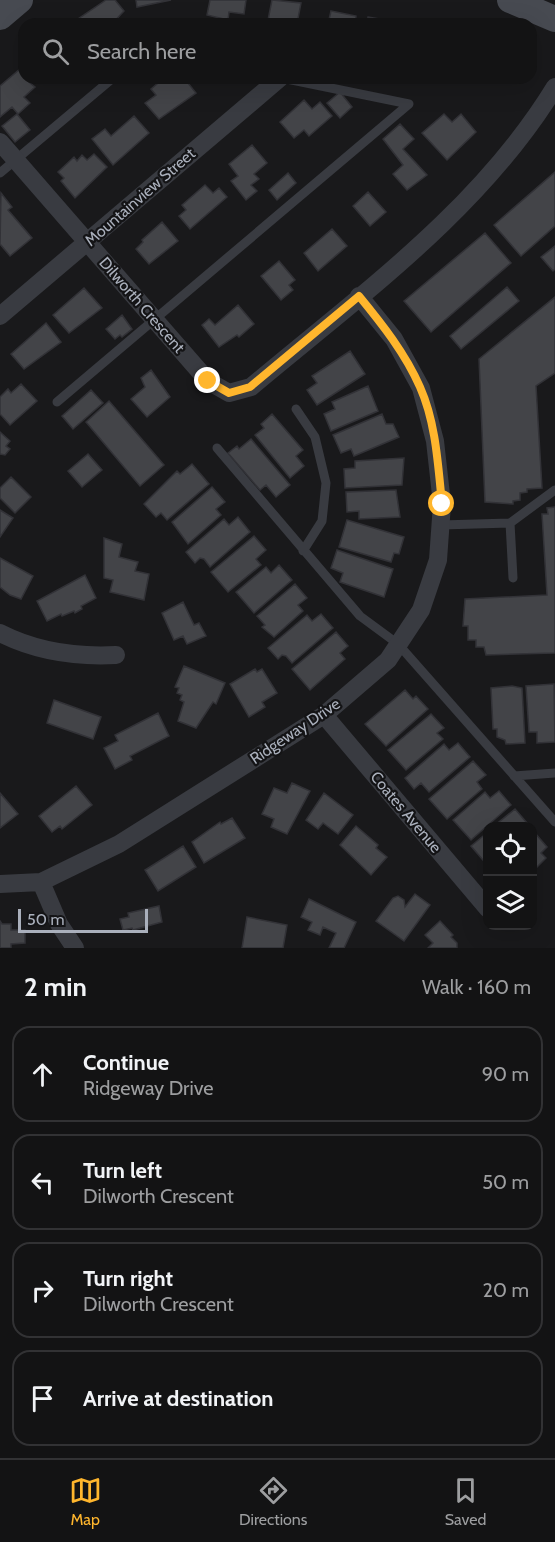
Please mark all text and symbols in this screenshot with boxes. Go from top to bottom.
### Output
search box [18,18,537,84]
icon: search [39,35,72,68]
text: Search here [87,38,196,65]
street label: Mountainview Street [81,144,199,250]
street label: Dilworth Crescent [95,253,189,357]
route end [194,367,220,393]
route start [428,490,454,516]
street label: Ridgeway Drive [246,694,344,768]
street label: Coates Avenue [366,767,446,857]
map controls [483,822,537,930]
button: locate [483,822,537,876]
button: layers [483,876,537,930]
scale bar [18,906,148,934]
text: 50 m [27,910,64,929]
text: 2 min [24,971,87,1003]
text: Walk · 160 m [422,975,531,999]
text: Continue [83,1049,169,1076]
icon: ahead [26,1058,59,1091]
text: 90 m [482,1062,529,1086]
text: Ridgeway Drive [83,1076,214,1100]
text: Turn left [83,1157,162,1184]
icon: left [26,1166,59,1199]
text: 50 m [482,1170,529,1194]
text: Dilworth Crescent [83,1184,234,1208]
text: Turn right [83,1265,173,1292]
icon: right [26,1274,59,1307]
text: 20 m [483,1278,529,1302]
text: Dilworth Crescent [83,1292,234,1316]
icon: arrive [26,1382,59,1415]
text: Arrive at destination [83,1385,273,1412]
tab: Map [69,1474,102,1529]
tab: Directions [239,1474,307,1529]
tab: Saved [445,1474,486,1529]

